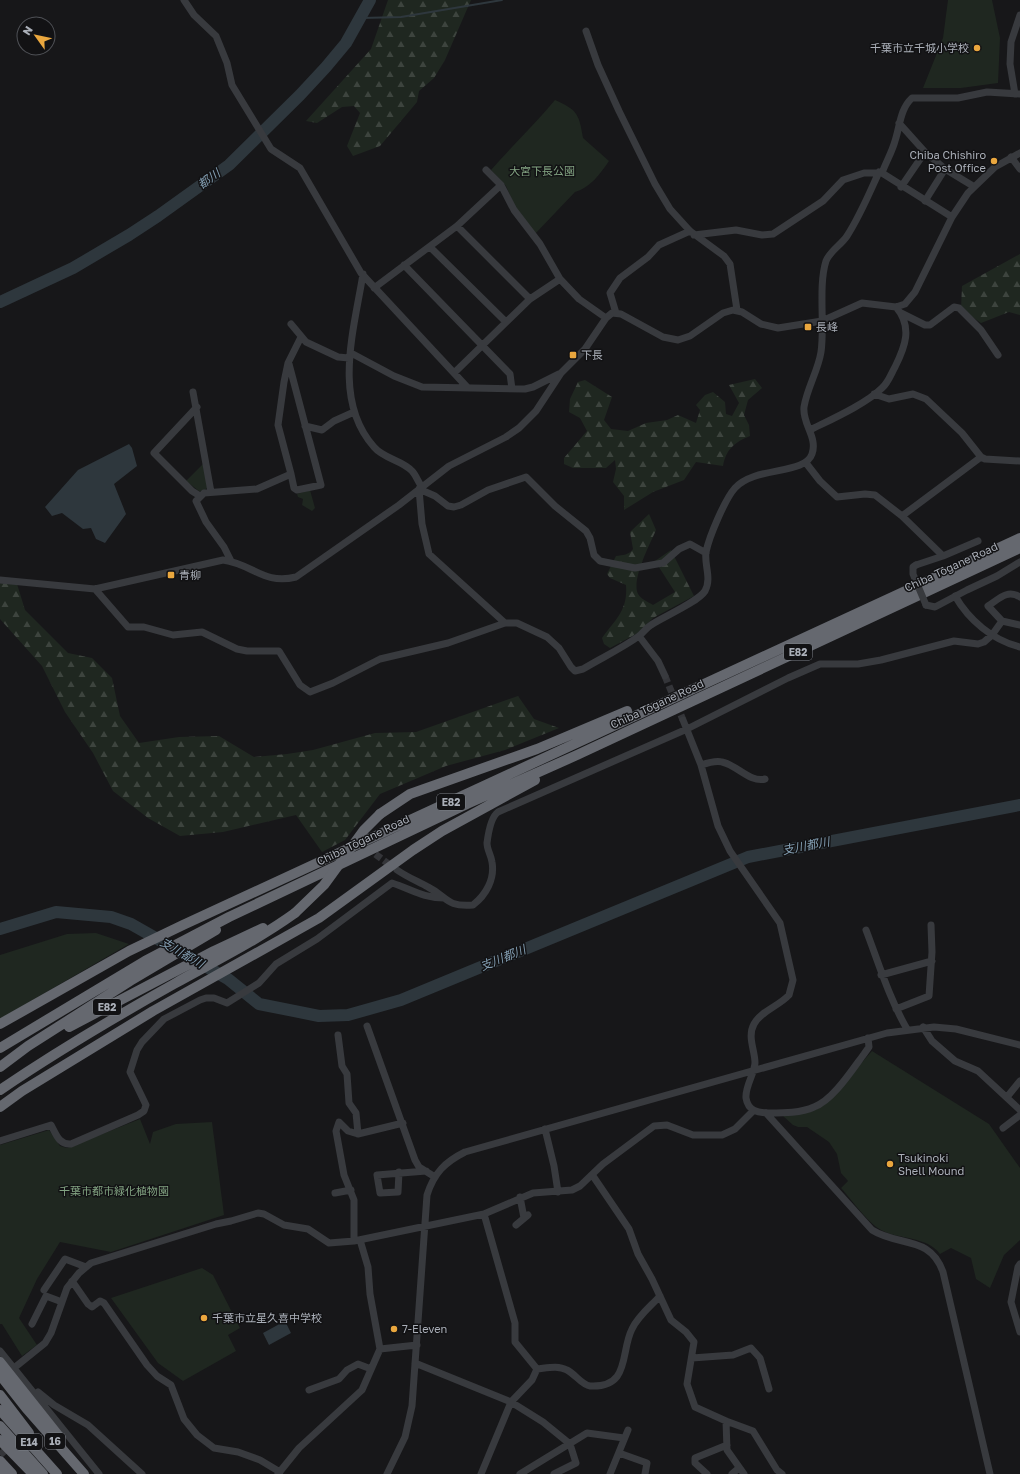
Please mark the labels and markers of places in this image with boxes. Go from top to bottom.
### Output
place label: 千葉市立千城小学校 [870,41,969,54]
marker: 千葉市立千城小学校 [972,43,982,53]
place label: Chiba Chishiro Post Office [910,148,986,174]
marker: Chiba Chishiro Post Office [989,156,999,166]
place label: 長峰 [816,320,838,333]
marker: 長峰 [803,322,813,332]
place label: 下長 [581,348,603,361]
marker: 下長 [568,350,578,360]
place label: 青柳 [179,568,201,581]
marker: 青柳 [166,570,176,580]
place label: Tsukinoki Shell Mound [898,1151,964,1177]
marker: Tsukinoki Shell Mound [885,1159,895,1169]
place label: 千葉市立星久喜中学校 [212,1311,322,1324]
marker: 千葉市立星久喜中学校 [199,1313,209,1323]
place label: 7-Eleven [402,1322,447,1335]
marker: 7-Eleven [389,1324,399,1334]

